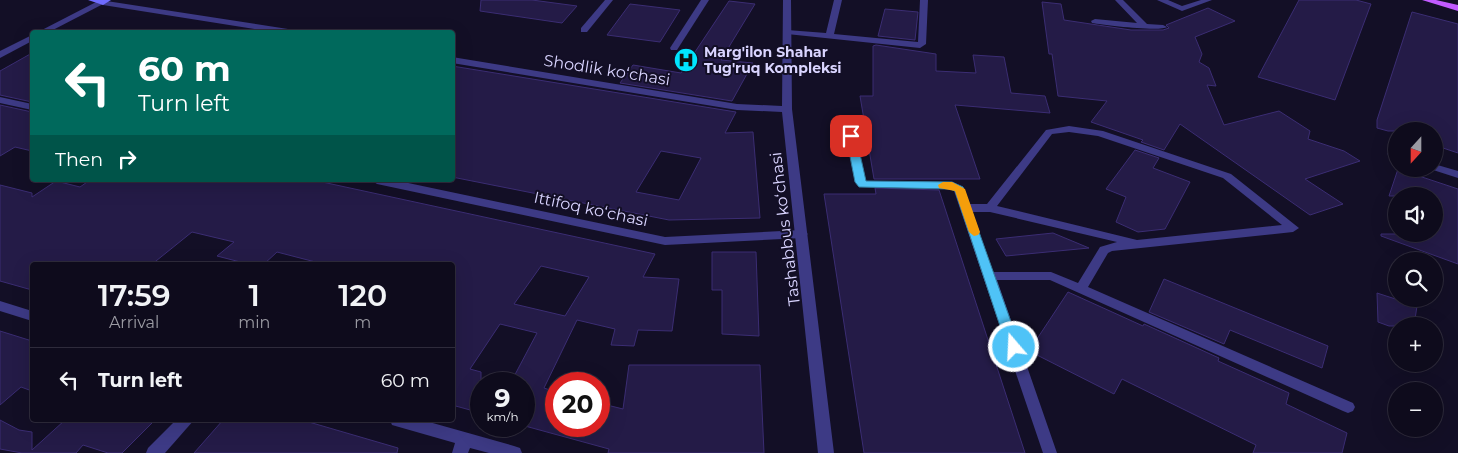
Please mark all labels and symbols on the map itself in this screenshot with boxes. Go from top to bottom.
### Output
place label: Marg'ilon Shahar Tug'ruq Kompleksi [704,43,842,77]
hospital icon: Marg'ilon Shahar Tug'ruq Kompleksi [673,47,699,73]
street label: Shodlik koʻchasi [542,51,672,89]
pin [830,115,872,157]
north arrow [1388,122,1442,178]
street label: Tashabbus koʻchasi [766,151,804,307]
street label: Ittifoq koʻchasi [532,188,650,230]
position arrow [987,320,1039,372]
speed limit sign: 20 [545,372,610,437]

